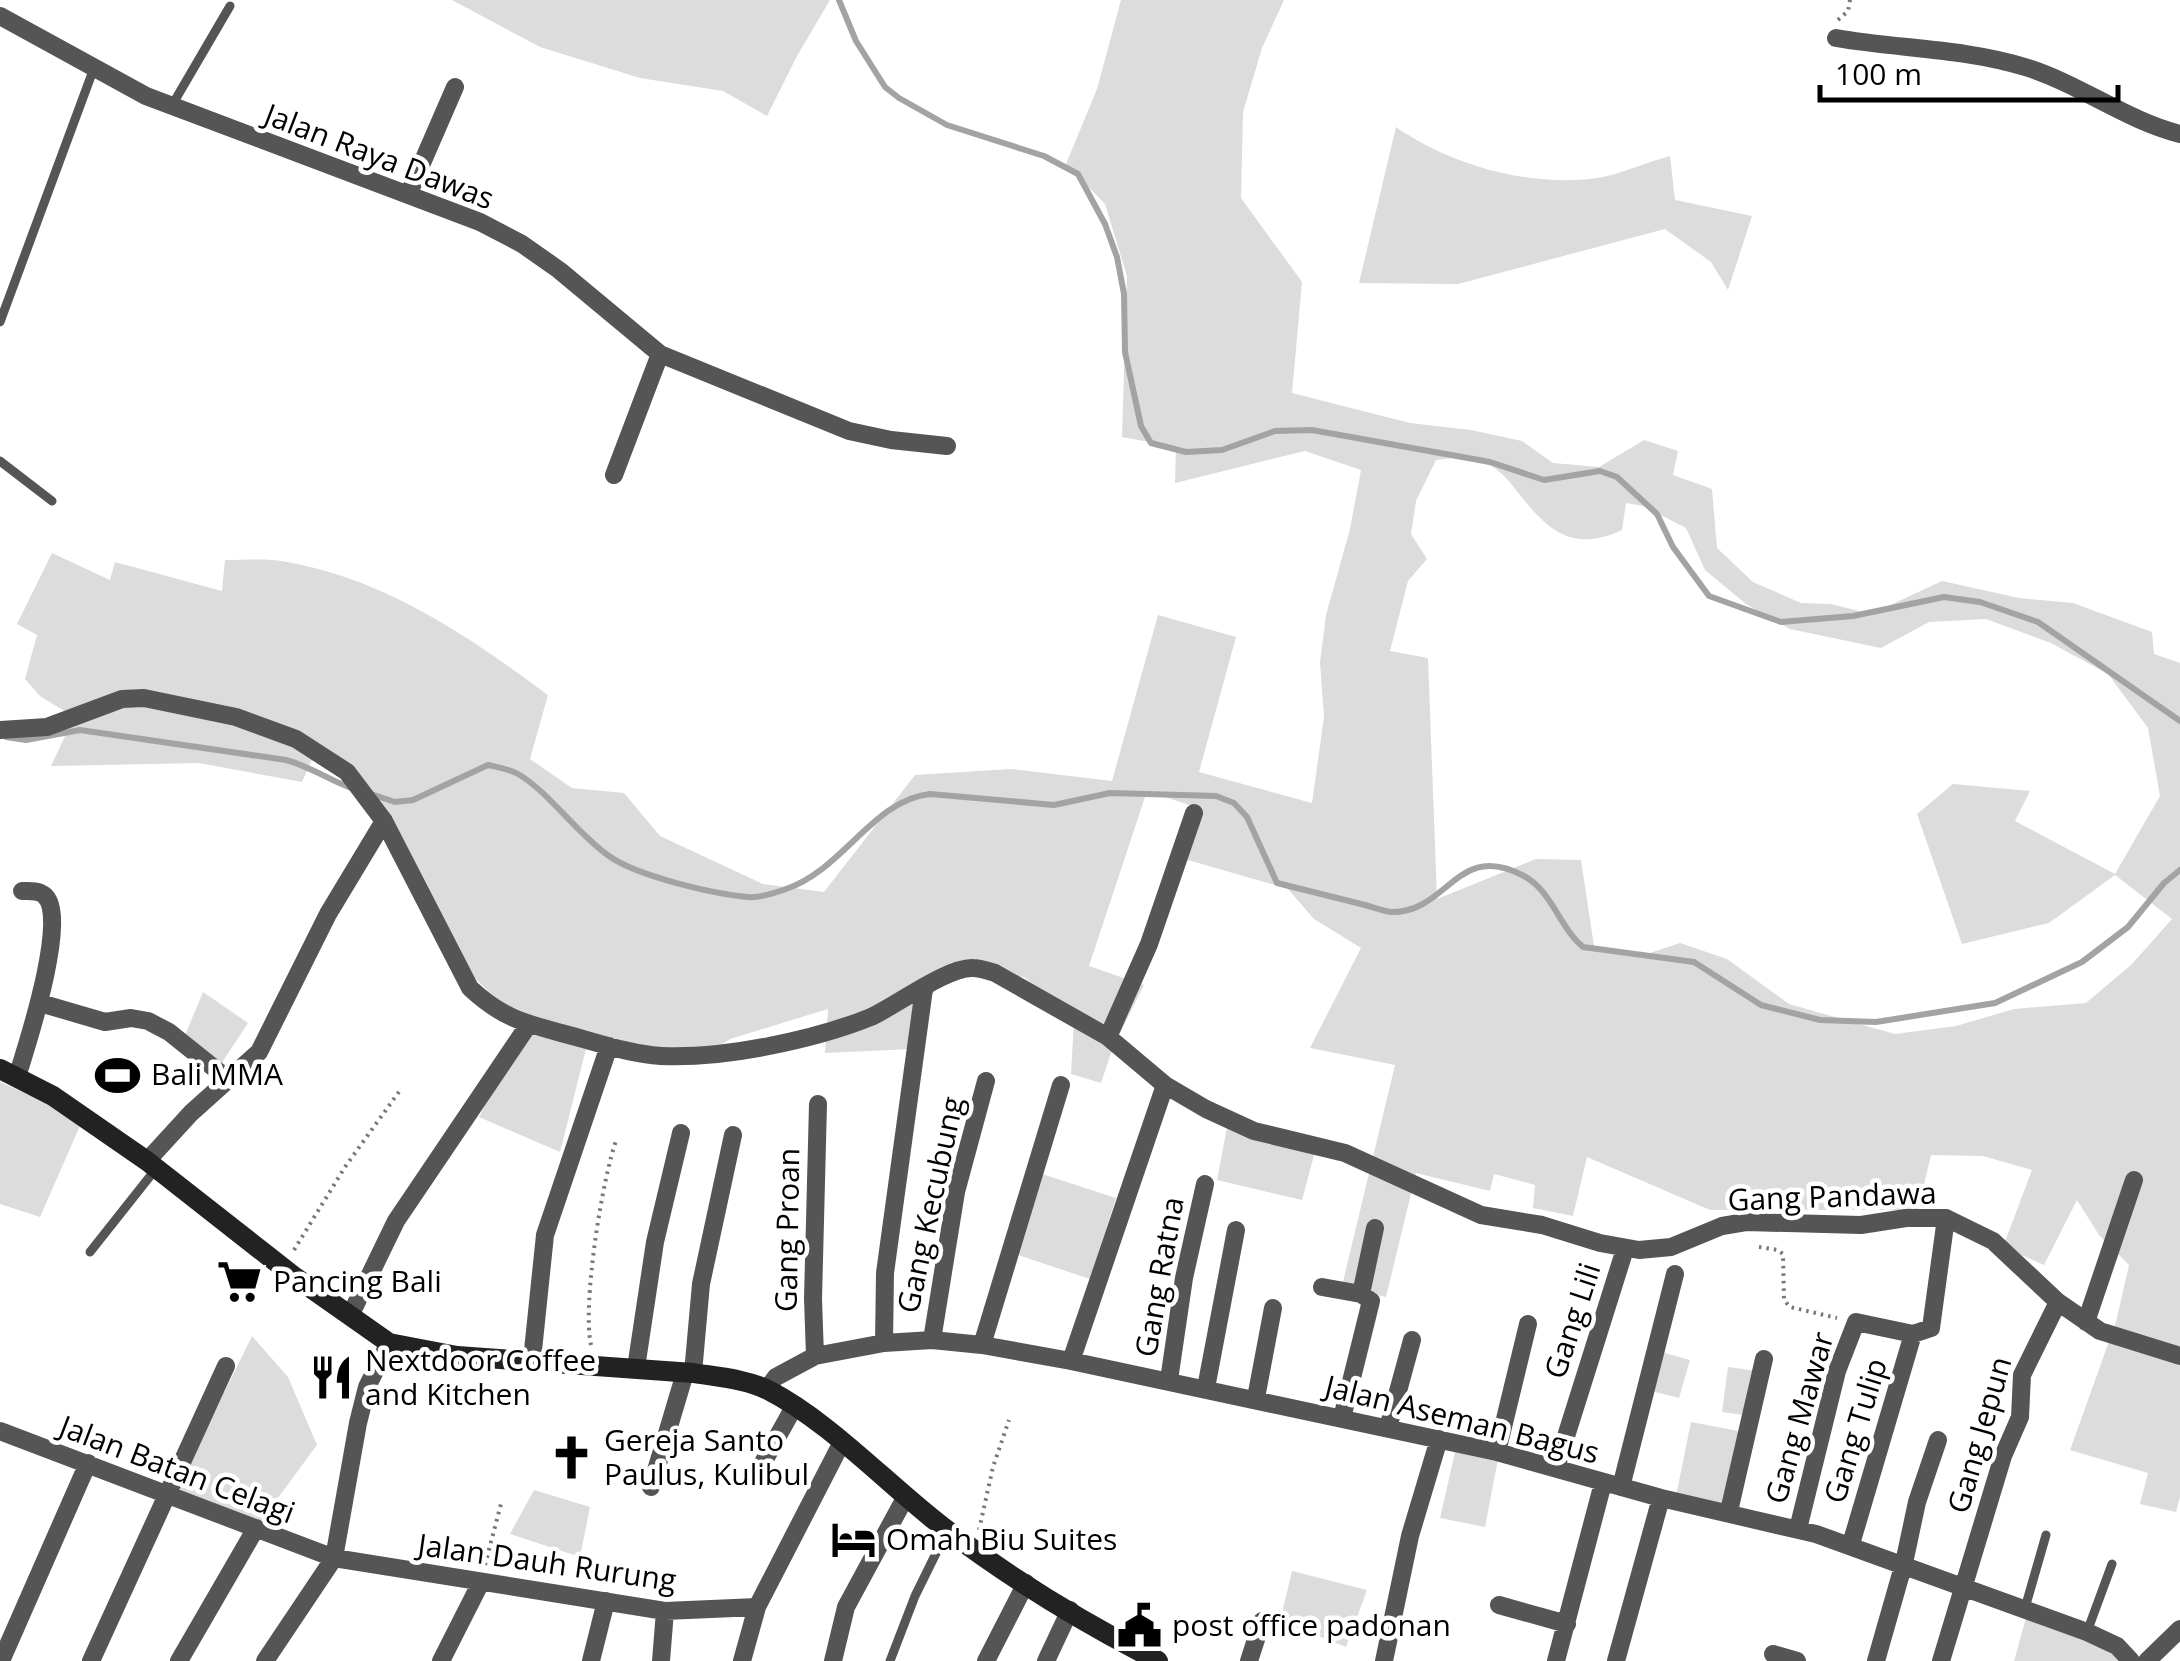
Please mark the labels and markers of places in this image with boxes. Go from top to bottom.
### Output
sports icon: Bali MMA [94,1051,142,1099]
place label: Bali MMA [151,1053,283,1094]
supermarket icon: Pancing Bali [216,1258,264,1306]
place label: Pancing Bali [273,1260,442,1301]
place label: Nextdoor Coffee and Kitchen [365,1339,596,1414]
restaurant icon: Nextdoor Coffee and Kitchen [308,1354,356,1402]
place label: Gereja Santo Paulus, Kulibul [604,1419,809,1494]
church icon: Gereja Santo Paulus, Kulibul [547,1434,595,1482]
hotel icon: Omah Biu Suites [829,1516,877,1564]
place label: Omah Biu Suites [886,1518,1117,1559]
public building icon: post office padonan [1115,1602,1163,1650]
place label: post office padonan [1172,1604,1451,1645]

